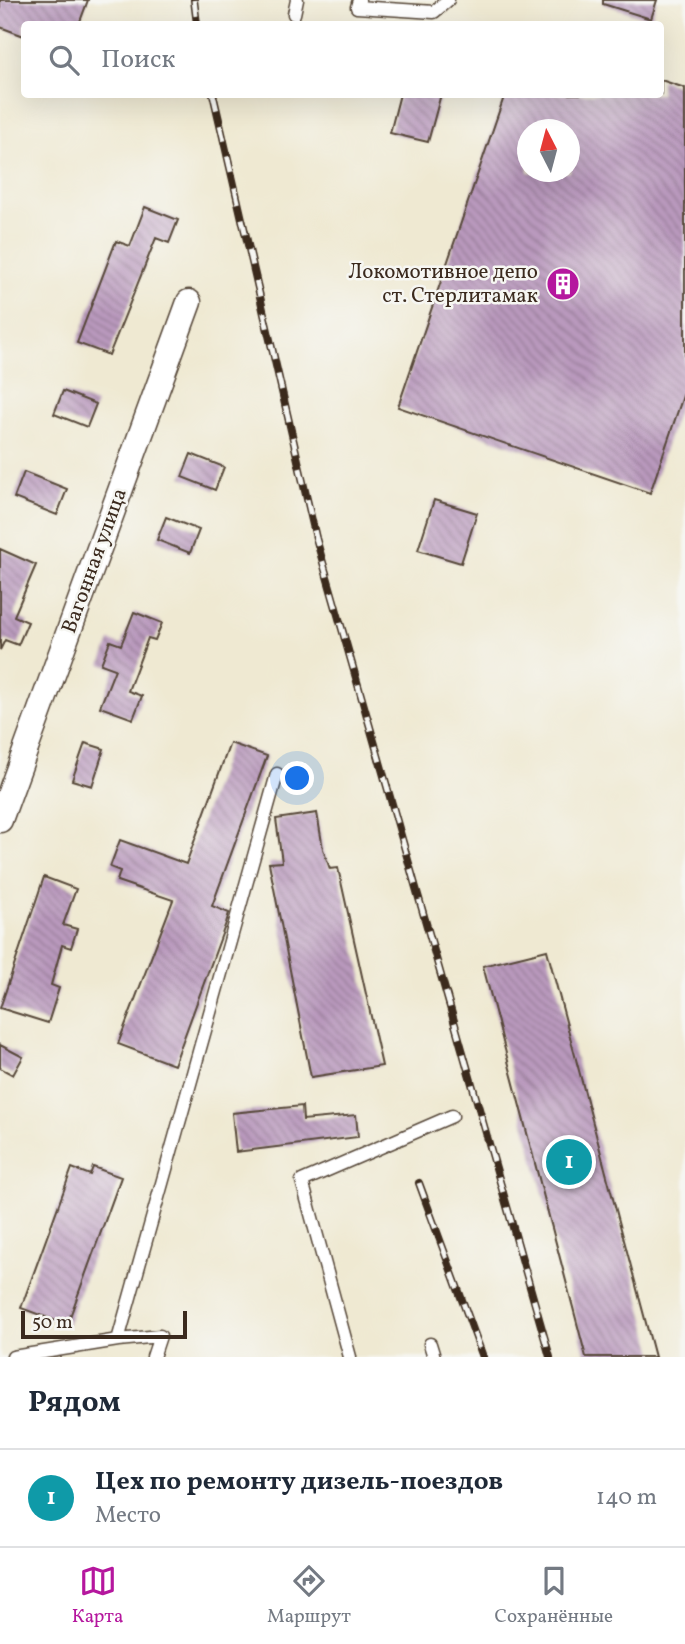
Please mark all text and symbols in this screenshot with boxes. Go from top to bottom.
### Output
search box [21,21,664,98]
icon: search [45,41,83,79]
text: Поиск [101,42,175,78]
north arrow [517,119,580,182]
place label: Локомотивное депо ст. Стерлитамак [348,258,538,311]
building icon: Локомотивное депо ст. Стерлитамак [544,265,582,303]
street label: Вагонная улица [55,484,135,638]
your location [280,761,314,795]
pin: 1 [546,1136,592,1188]
scale bar [21,1308,187,1340]
text: 50 m [32,1310,73,1336]
text: Рядом [28,1382,121,1424]
text: Цех по ремонту дизель-поездов [95,1464,503,1500]
text: 1 [46,1482,56,1514]
text: 140 m [596,1482,657,1514]
text: Место [95,1500,161,1532]
tab: Карта [72,1562,123,1630]
tab: Маршрут [267,1562,351,1630]
tab: Сохранённые [495,1562,613,1630]

